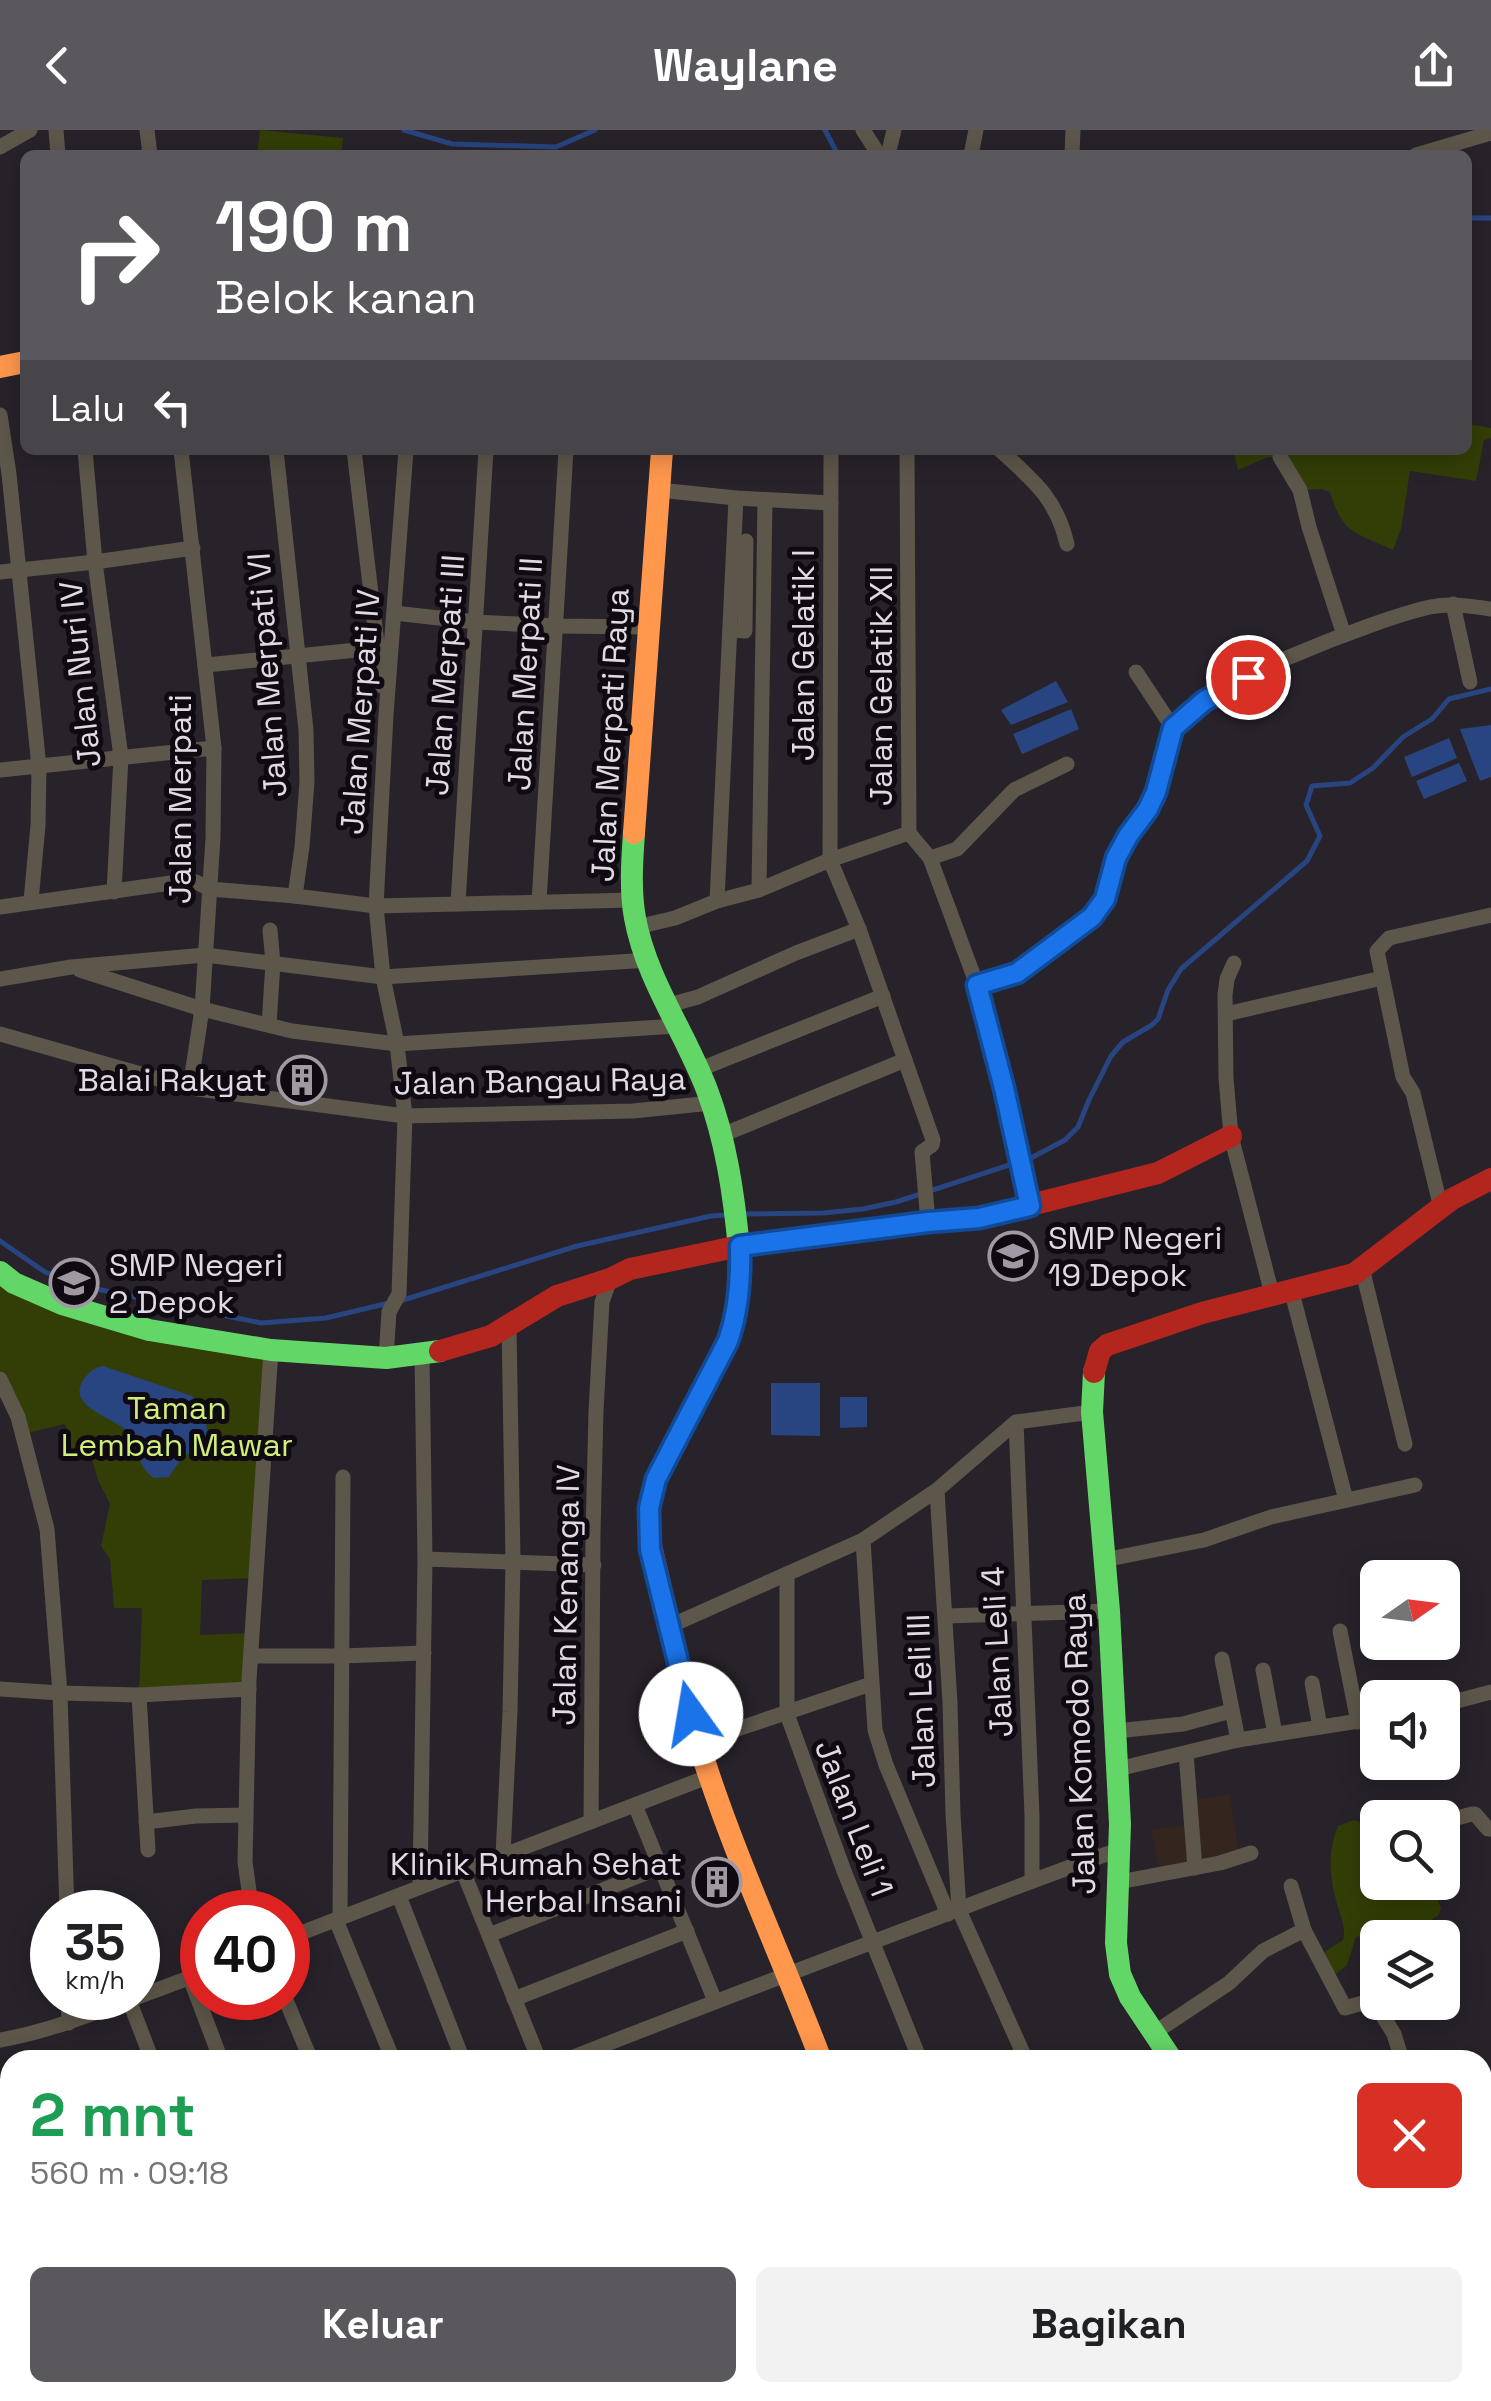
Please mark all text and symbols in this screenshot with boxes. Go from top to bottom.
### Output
text: Waylane [653,37,838,94]
icon: back [30,38,85,93]
icon: share [1406,38,1461,93]
text: 190 m [215,182,413,271]
icon: right [50,190,180,320]
text: Belok kanan [215,269,477,326]
icon: left [145,380,200,435]
text: Lalu [50,384,125,432]
street label: Jalan Gelatik I [783,549,823,761]
street label: Jalan Merpati VI [238,551,296,799]
street label: Jalan Merpati III [417,553,473,797]
street label: Jalan Merpati II [499,556,551,792]
street label: Jalan Gelatik XII [861,566,901,806]
street label: Jalan Nuri IV [50,579,110,769]
street label: Jalan Merpati Raya [582,587,638,883]
street label: Jalan Merpati IV [331,588,389,836]
pin [1206,635,1291,720]
icon: arrive [1221,650,1276,705]
street label: Jalan Merpati [160,694,200,904]
building icon: Balai Rakyat [276,1054,328,1106]
street label: Jalan Bangau Raya [393,1058,687,1104]
place label: Balai Rakyat [78,1060,267,1100]
place label: SMP Negeri 19 Depok [1048,1218,1222,1295]
school or university icon: SMP Negeri 19 Depok [987,1230,1039,1282]
place label: SMP Negeri 2 Depok [109,1245,283,1322]
school or university icon: SMP Negeri 2 Depok [48,1257,100,1309]
park label: Taman Lembah Mawar [61,1388,293,1465]
street label: Jalan Kenanga IV [544,1464,588,1726]
north arrow [1360,1560,1460,1660]
map controls [1360,1560,1460,2020]
street label: Jalan Leli 4 [973,1566,1021,1738]
street label: Jalan Komodo Raya [1054,1593,1104,1895]
street label: Jalan Leli III [898,1613,944,1789]
position arrow [639,1662,743,1766]
button: sound [1360,1680,1460,1780]
street label: Jalan Leli 1 [806,1734,902,1902]
button: search [1360,1800,1460,1900]
place label: Klinik Rumah Sehat Herbal Insani [390,1844,682,1921]
building icon: Klinik Rumah Sehat Herbal Insani [691,1856,743,1908]
speed limit sign: 40 [180,1890,310,2020]
text: 35 [65,1911,125,1975]
button: layers [1360,1920,1460,2020]
text: km/h [65,1964,125,1996]
text: 2 mnt [30,2077,196,2154]
button: close [1357,2083,1462,2188]
text: 560 m · 09:18 [30,2153,229,2193]
button: Keluar [30,2267,736,2382]
button: Bagikan [756,2267,1462,2382]

